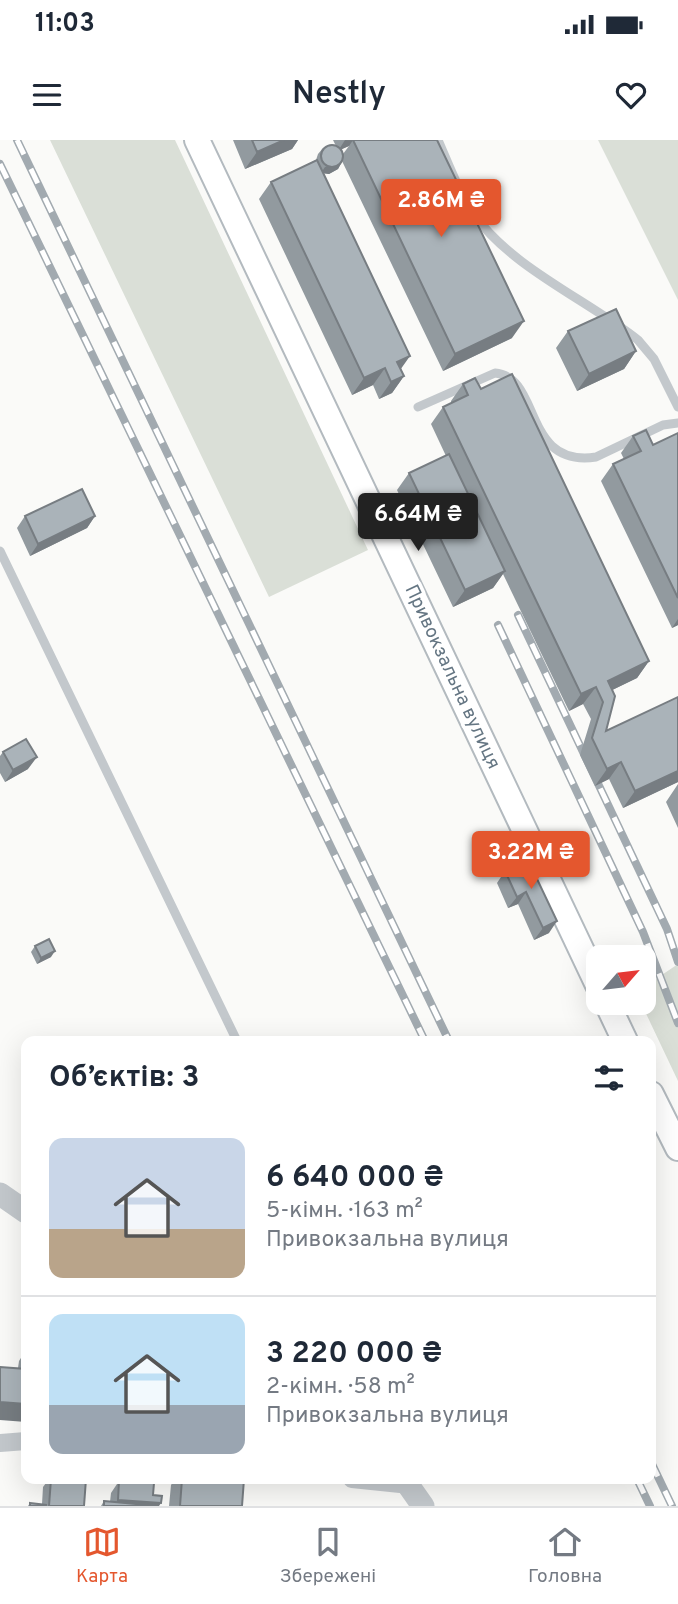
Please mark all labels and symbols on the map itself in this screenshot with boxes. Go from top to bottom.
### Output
pin: 2.86M ₴ [376,180,506,239]
pin: 6.64M ₴ [353,494,483,553]
street label: Привокзальна вулиця [399,581,505,773]
pin: 3.22M ₴ [466,832,596,891]
north arrow [586,945,656,1015]

